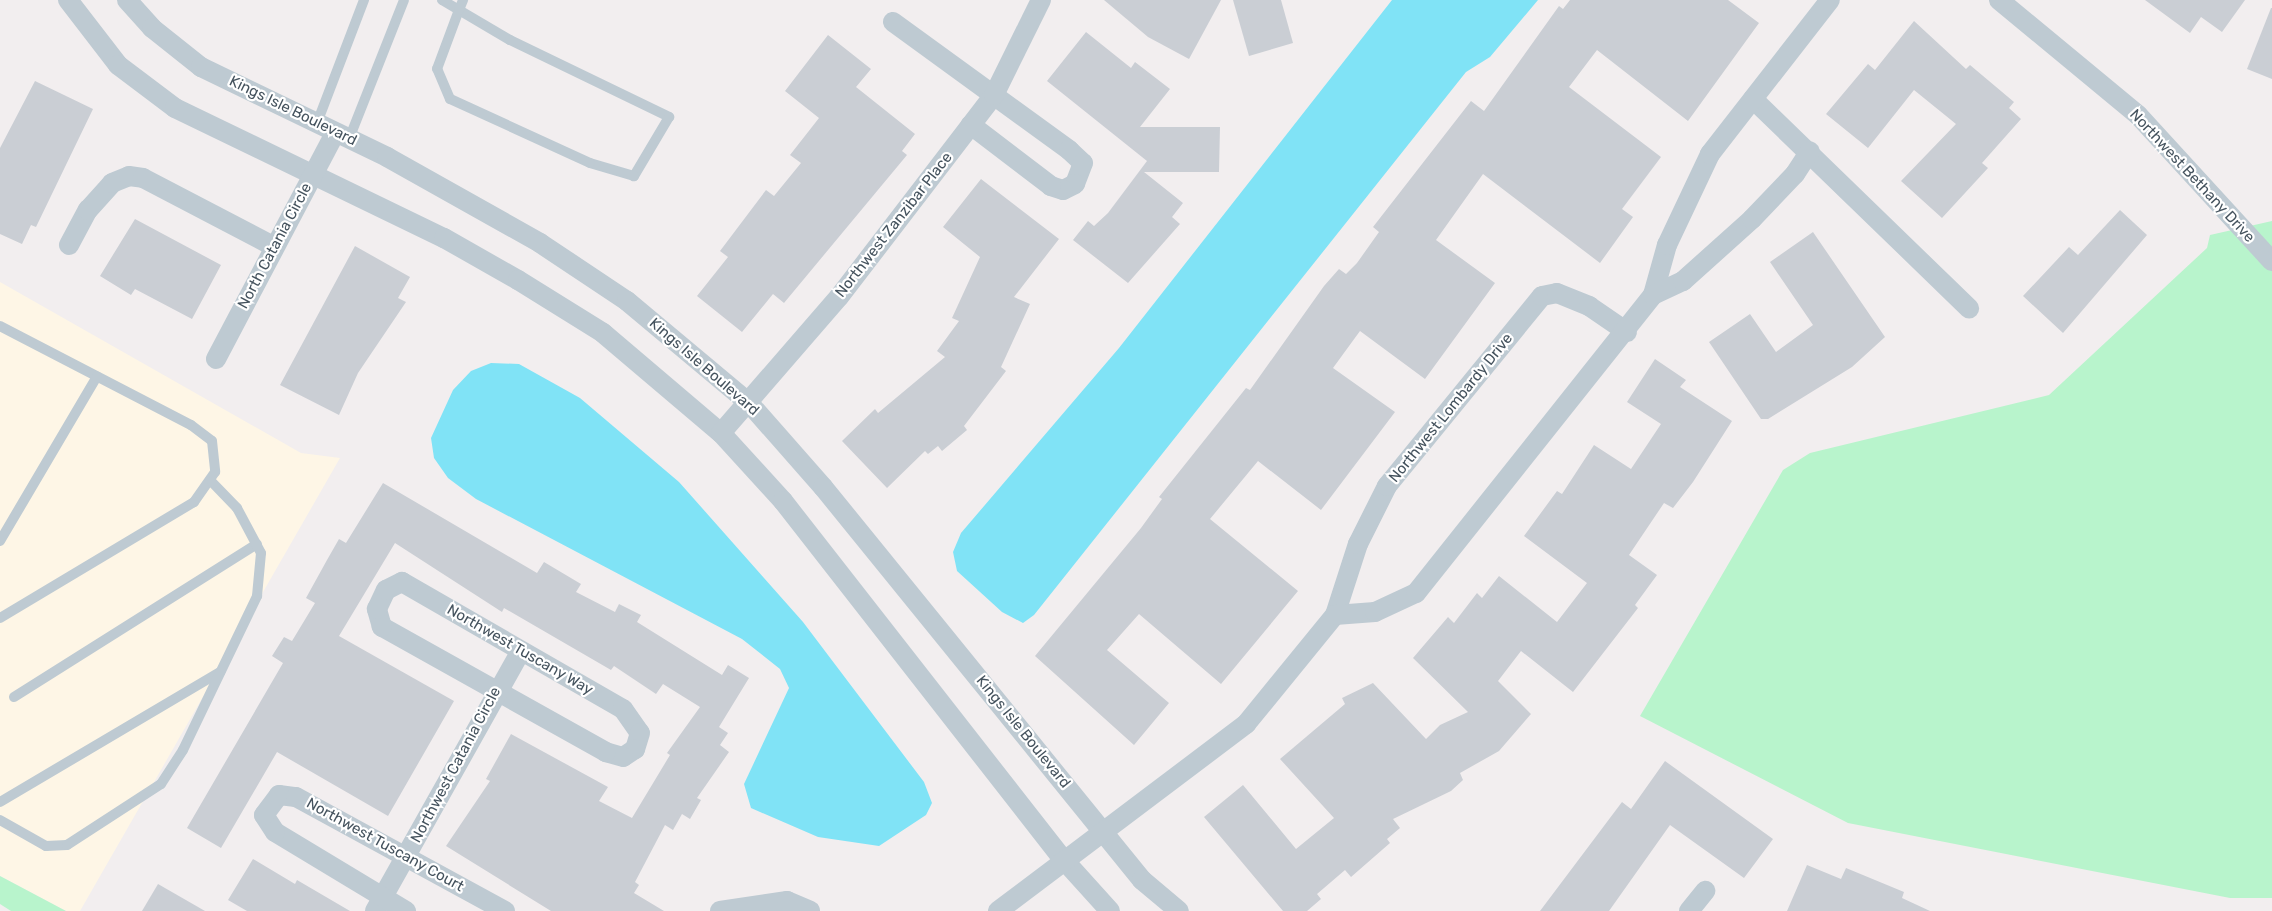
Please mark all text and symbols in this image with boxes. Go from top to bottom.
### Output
street label: Kings Isle Boulevard [226,72,360,150]
street label: Northwest Bethany Drive [2126,106,2258,246]
street label: Northwest Zanzibar Place [832,149,956,301]
street label: North Catania Circle [234,180,316,312]
street label: Kings Isle Boulevard [645,314,763,420]
street label: Northwest Lombardy Drive [1385,330,1517,486]
street label: Northwest Tuscany Way [443,601,597,699]
street label: Kings Isle Boulevard [972,672,1074,792]
street label: Northwest Catania Circle [407,684,505,846]
street label: Northwest Tuscany Court [303,794,467,896]

